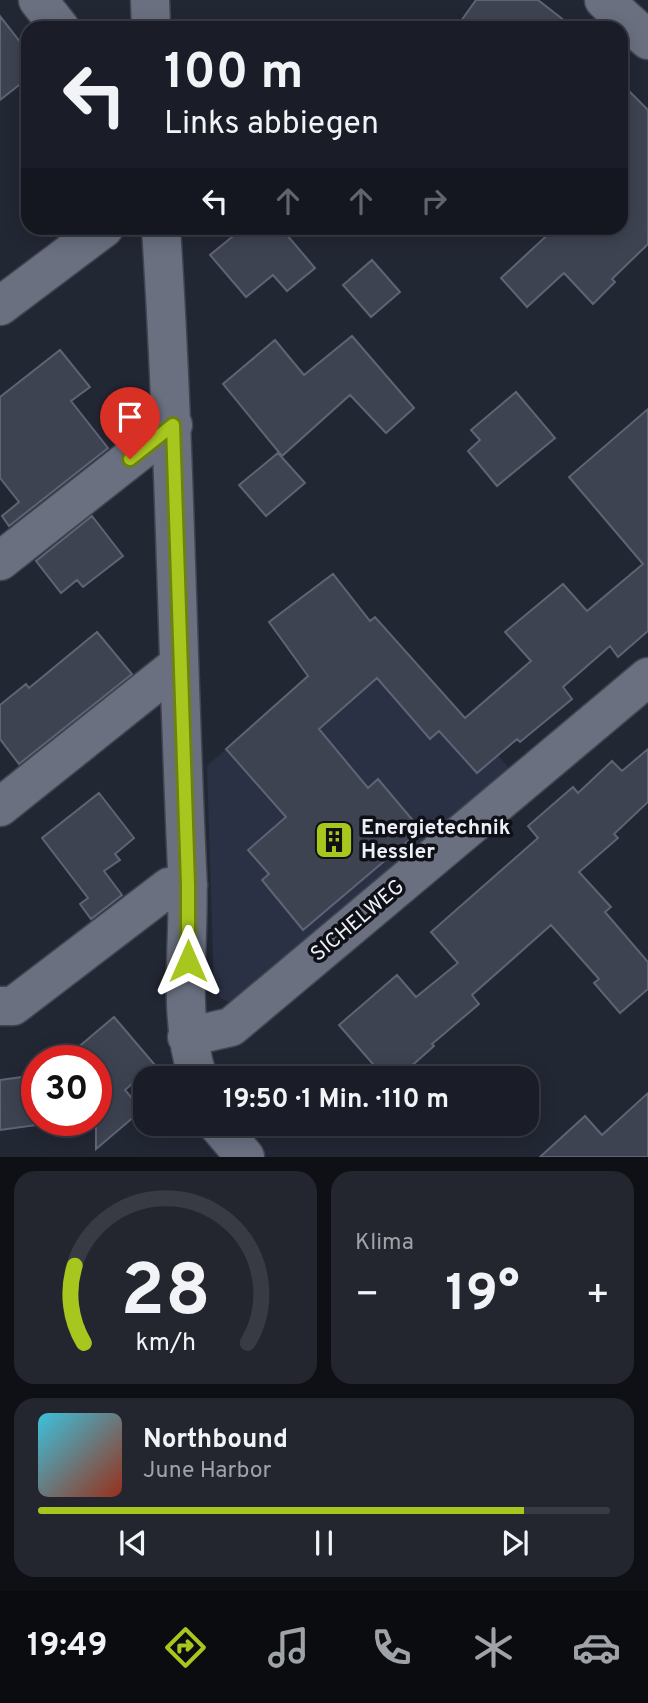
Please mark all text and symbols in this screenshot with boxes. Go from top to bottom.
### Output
text: 100 m [164,44,303,106]
icon: left [49,49,140,140]
text: Links abbiegen [164,105,379,145]
icon: left [196,182,234,220]
icon: ahead [269,182,307,220]
icon: ahead [342,182,380,220]
icon: right [415,182,453,220]
pin [100,387,160,459]
icon: arrive [111,398,149,436]
place label: Energietechnik Hessler [361,815,511,866]
building icon: Energietechnik Hessler [313,819,355,861]
street label: SICHELWEG [306,874,410,968]
position arrow [151,924,225,998]
speed limit sign: 30 [21,1045,112,1136]
text: 19:50 · 1 Min. · 110 m [223,1084,449,1117]
text: Klima [355,1229,414,1258]
text: 28 [120,1250,211,1342]
text: 19° [445,1263,520,1329]
text: − [355,1272,380,1321]
text: + [585,1272,610,1321]
text: km/h [135,1328,196,1360]
text: Northbound [143,1424,288,1457]
text: June Harbor [143,1457,271,1486]
icon: previous [114,1524,152,1562]
icon: pause [305,1524,343,1562]
icon: next [496,1524,534,1562]
icon: directions [161,1623,210,1672]
icon: music [264,1623,313,1672]
icon: phone [367,1623,416,1672]
icon: climate [469,1623,518,1672]
icon: car [572,1623,621,1672]
text: 19:49 [27,1627,107,1667]

